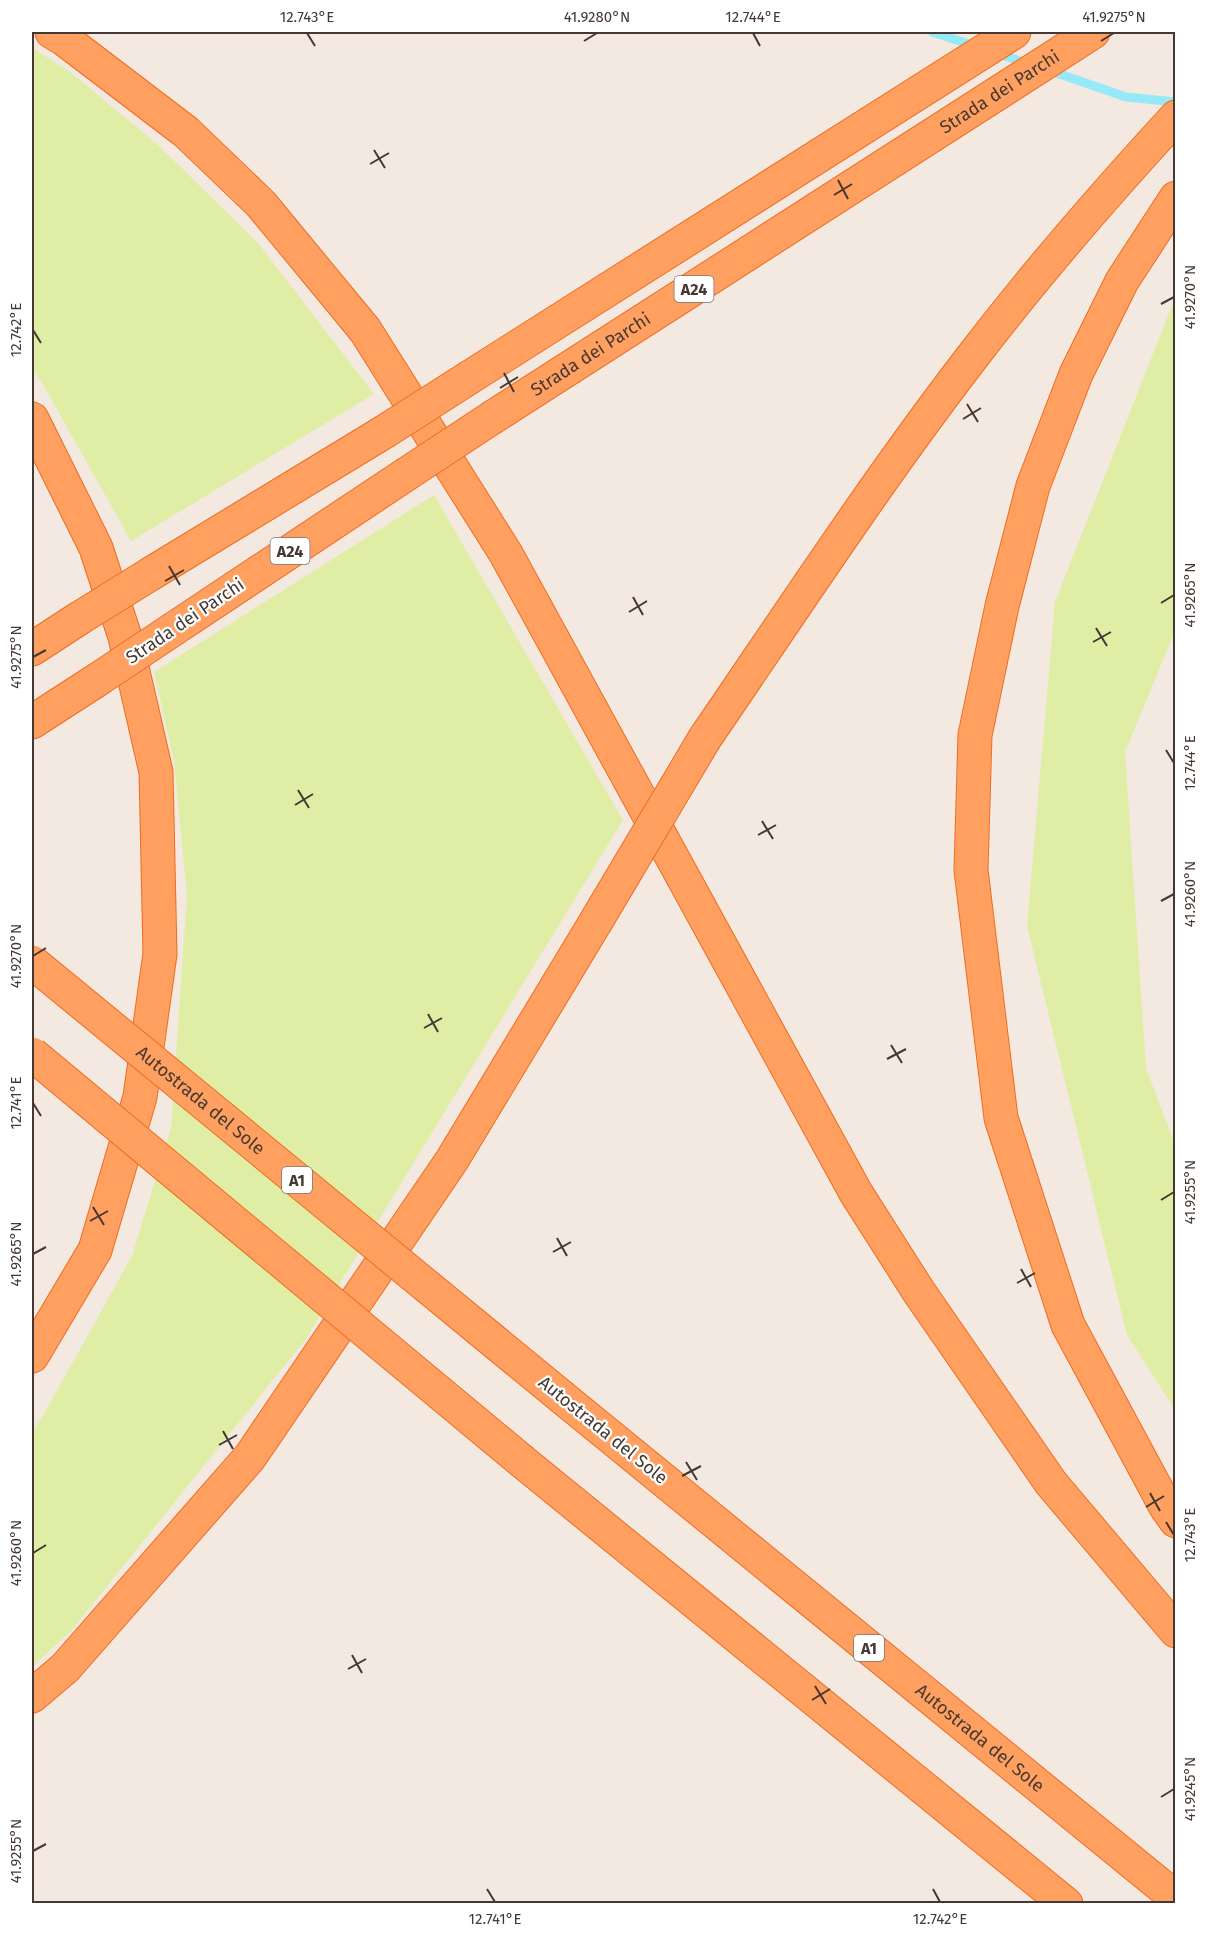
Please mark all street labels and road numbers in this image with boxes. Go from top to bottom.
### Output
street label: Strada dei Parchi [936,45,1064,138]
road number: A24 [674,276,714,302]
street label: Strada dei Parchi [527,308,655,401]
road number: A24 [270,538,310,564]
street label: Strada dei Parchi [122,573,248,669]
street label: Autostrada del Sole [132,1041,269,1160]
road number: A1 [282,1167,312,1193]
street label: Autostrada del Sole [534,1371,672,1489]
road number: A1 [854,1635,884,1661]
street label: Autostrada del Sole [911,1679,1049,1797]

